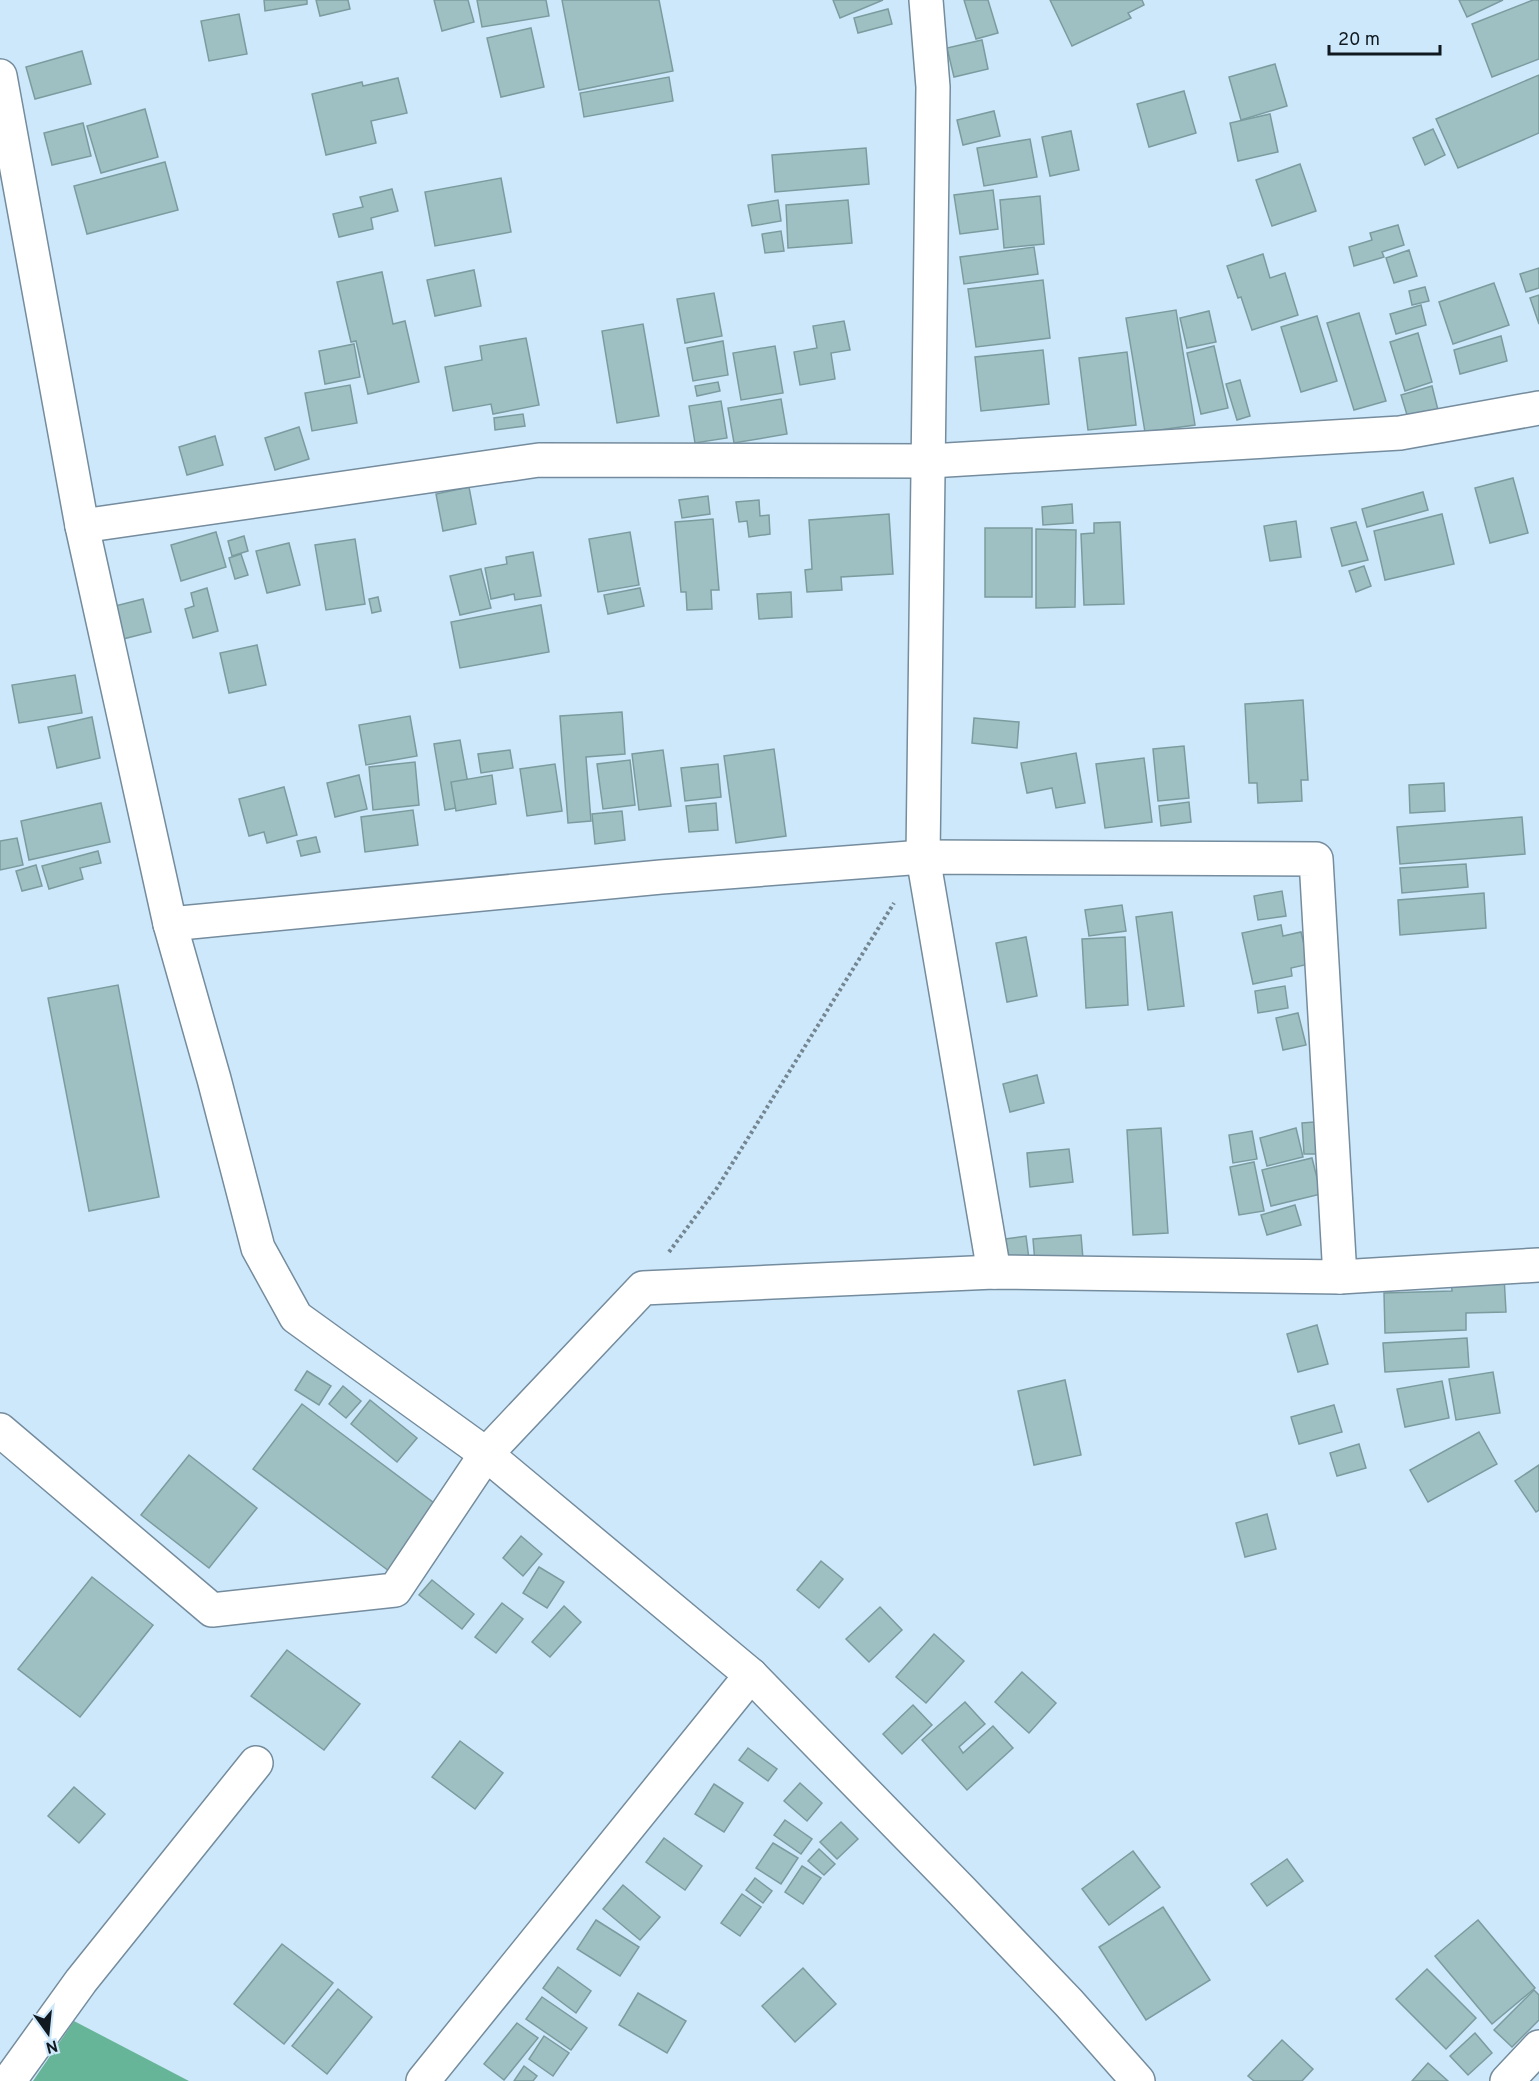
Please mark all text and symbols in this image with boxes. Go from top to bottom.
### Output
scale bar [1329,18,1440,56]
text: 20 m [1338,29,1380,52]
north arrow [18,2003,78,2063]
text: N [43,2034,60,2057]

